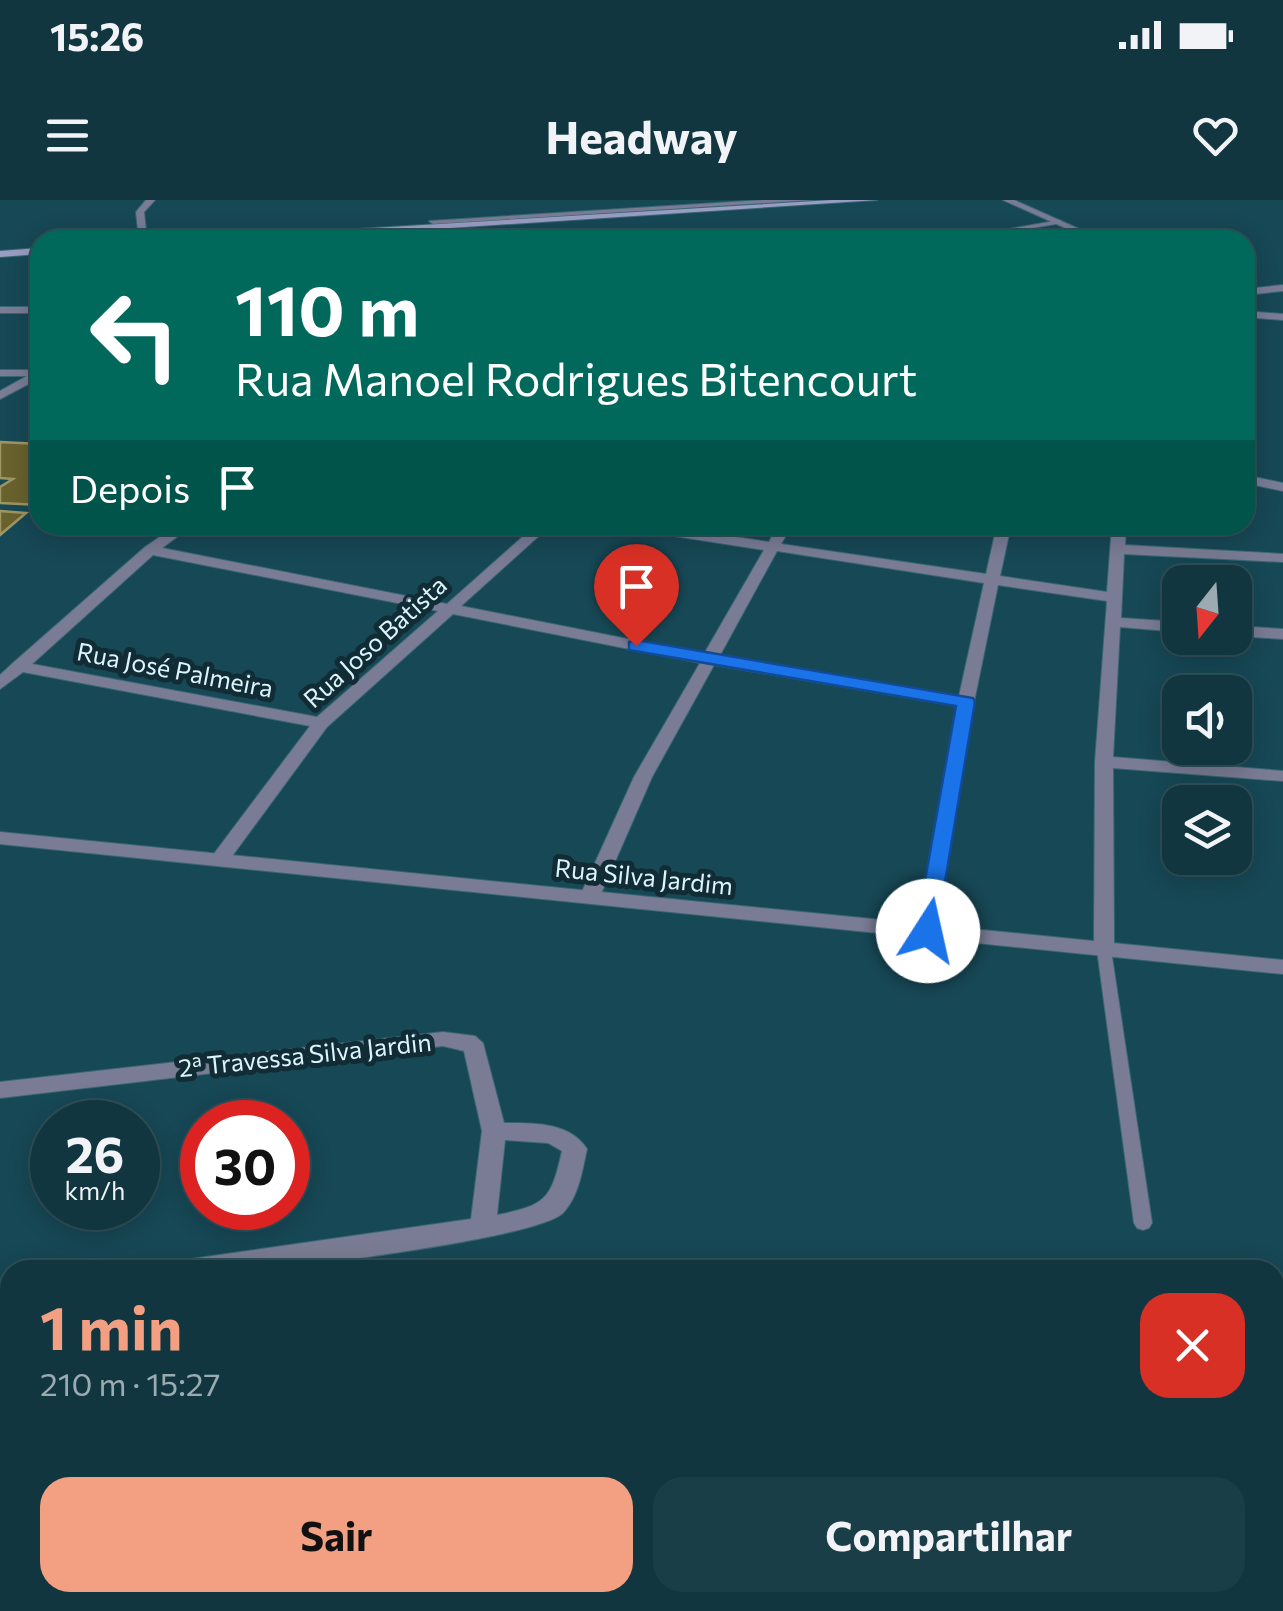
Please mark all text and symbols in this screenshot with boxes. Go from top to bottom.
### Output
text: 15:26 [50,12,144,59]
icon: menu [40,108,95,163]
text: Headway [545,108,738,163]
icon: heart [1188,108,1243,163]
text: 110 m [235,265,419,350]
icon: left [70,270,200,400]
text: Rua Manoel Rodrigues Bitencourt [235,350,917,405]
icon: arrive [210,460,265,515]
text: Depois [70,464,190,511]
pin [594,544,679,647]
icon: arrive [609,559,664,614]
north arrow [1162,565,1252,655]
map controls [1162,565,1252,875]
street label: Rua Joso Batista [297,569,452,713]
street label: Rua José Palmeira [75,635,276,703]
button: sound [1162,675,1252,765]
button: layers [1162,785,1252,875]
street label: Rua Silva Jardim [554,852,735,900]
position arrow [876,879,980,983]
street label: 2ª Travessa Silva Jardin [177,1026,433,1082]
speed limit sign: 30 [180,1100,310,1230]
text: 26 [65,1122,124,1183]
text: km/h [65,1175,125,1205]
text: 1 min [40,1289,182,1362]
button: close [1140,1293,1245,1398]
text: 210 m · 15:27 [40,1363,220,1403]
button: Sair [40,1477,633,1592]
button: Compartilhar [653,1477,1245,1592]

